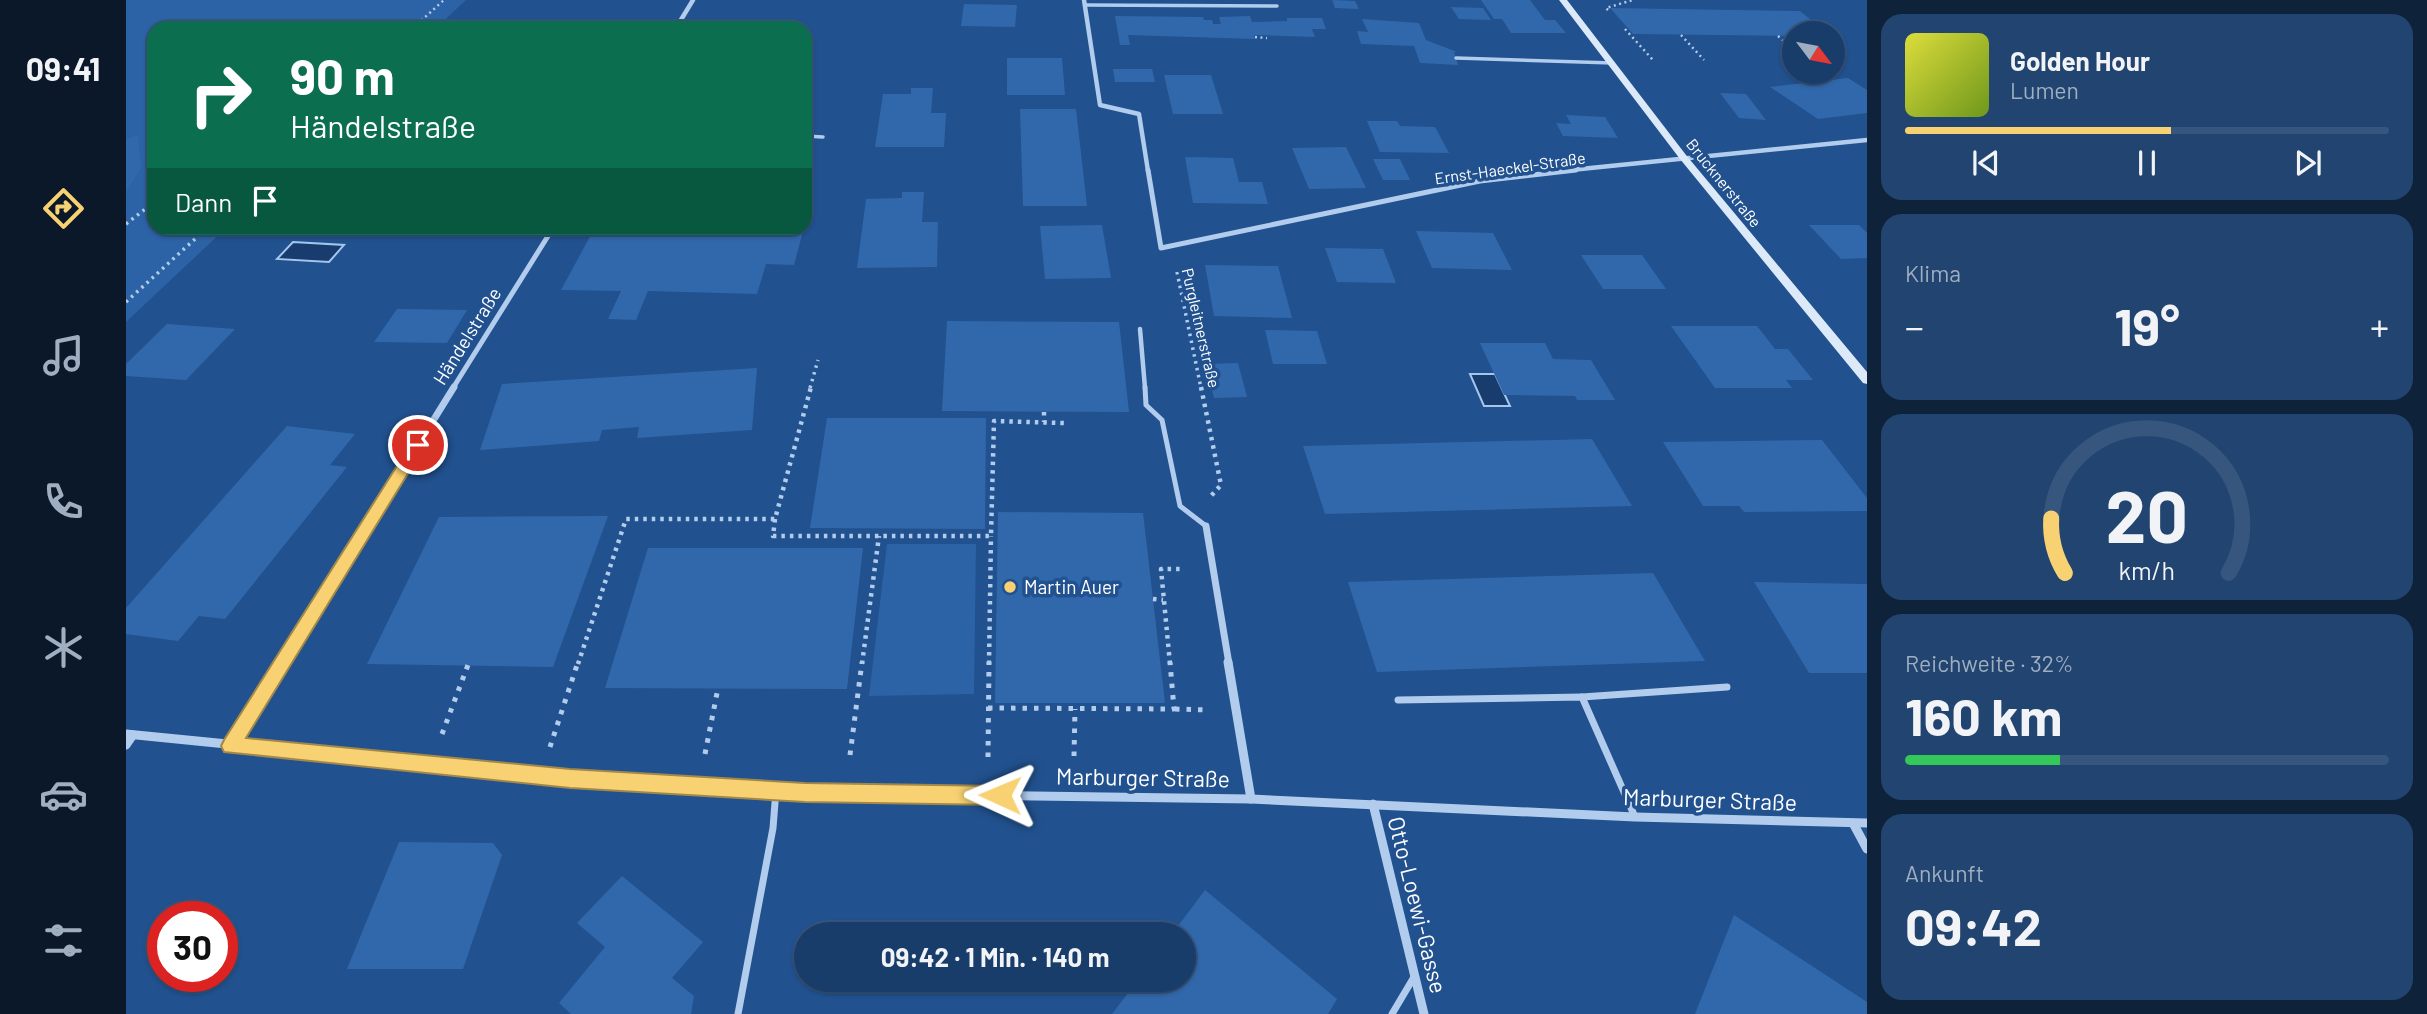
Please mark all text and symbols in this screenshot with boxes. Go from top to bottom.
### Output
north arrow [1782,21,1844,84]
map controls [1782,21,1845,84]
text: Golden Hour [2010,45,2150,76]
text: 90 m [290,46,395,105]
text: 09:41 [26,49,100,87]
icon: right [175,49,266,140]
text: Lumen [2010,76,2079,104]
text: Händelstraße [290,106,476,144]
street label: Brucknerstraße [1683,135,1766,231]
icon: previous [1967,144,2005,182]
icon: pause [2128,144,2166,182]
icon: next [2289,144,2327,182]
street label: Ernst-Haeckel-Straße [1433,148,1587,187]
icon: arrive [246,182,284,220]
icon: directions [39,184,88,233]
text: Dann [175,186,232,217]
text: Klima [1905,259,1961,287]
street label: Purgleitnerstraße [1178,266,1224,390]
street label: Händelstraße [428,283,506,389]
text: 19° [2114,294,2180,356]
text: − [1905,303,1924,349]
text: + [2370,303,2389,349]
icon: music [39,331,88,380]
pin [388,415,448,475]
icon: arrive [399,426,437,464]
text: 20 [2106,470,2188,558]
icon: phone [39,477,88,526]
text: km/h [2119,555,2175,585]
place label: Martin Auer [1024,575,1119,598]
marker: Martin Auer [1002,579,1018,595]
icon: climate [39,623,88,672]
text: Reichweite · 32% [1905,649,2074,677]
text: 160 km [1905,684,2063,746]
position arrow [963,758,1037,832]
street label: Marburger Straße [1056,761,1230,793]
icon: car [39,770,88,819]
street label: Marburger Straße [1623,782,1797,816]
street label: Otto-Loewi-Gasse [1382,814,1453,996]
text: Ankunft [1905,859,1984,887]
text: 09:42 [1905,894,2042,956]
speed limit sign: 30 [147,901,238,992]
icon: filters [39,916,88,965]
text: 09:42 · 1 Min. · 140 m [881,941,1109,972]

